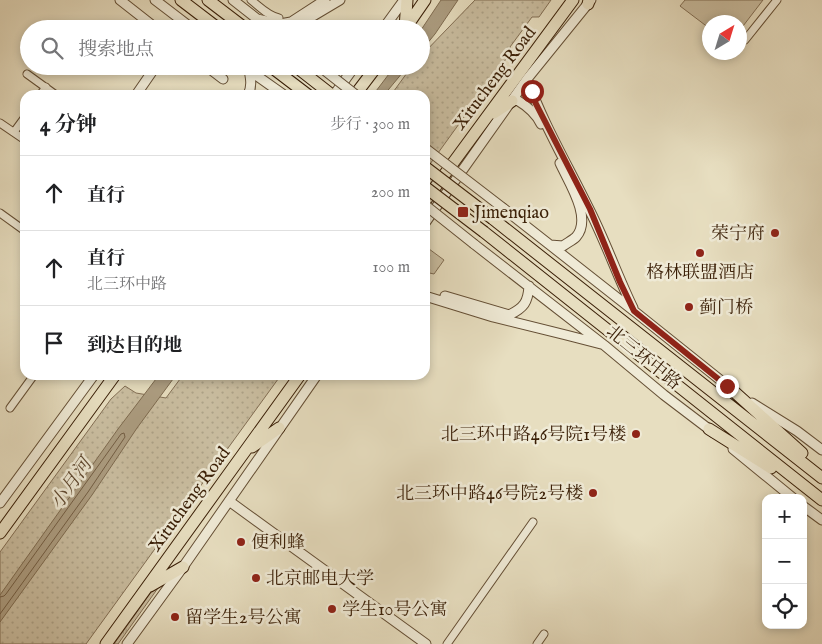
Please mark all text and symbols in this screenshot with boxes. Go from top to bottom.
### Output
north arrow [702,15,747,60]
search box [20,20,430,75]
street label: Xitucheng Road [449,22,542,135]
icon: search [38,34,66,62]
text: 搜索地点 [78,38,154,62]
route start [521,80,544,103]
text: 4 分钟 [40,112,97,139]
text: 步行 · 300 m [330,115,410,135]
icon: ahead [40,179,68,207]
text: 200 m [371,183,410,203]
text: 直行 [87,184,125,208]
place label: Jimenqiao [472,202,549,225]
marker: Jimenqiao [456,205,470,219]
place label: 荣宁府 [711,223,765,246]
marker: 荣宁府 [769,227,781,239]
text: 直行 [87,247,125,271]
marker: 格林联盟酒店 [694,247,706,259]
icon: ahead [40,254,68,282]
text: 100 m [373,258,410,278]
place label: 格林联盟酒店 [646,262,754,285]
text: 北三环中路 [87,275,167,295]
place label: 蓟门桥 [699,297,753,320]
marker: 蓟门桥 [683,301,695,313]
street label: 北三环中路 [601,321,685,395]
icon: arrive [40,329,68,357]
text: 到达目的地 [87,334,182,358]
route end [716,375,739,398]
place label: 北三环中路46号院1号楼 [441,424,626,447]
marker: 北三环中路46号院1号楼 [630,428,642,440]
street label: Xitucheng Road [144,443,236,557]
water label: 小月河 [45,451,100,514]
place label: 北三环中路46号院2号楼 [396,483,583,506]
marker: 北三环中路46号院2号楼 [587,487,599,499]
map controls [762,494,807,629]
button: + [762,494,807,539]
place label: 便利蜂 [251,532,305,555]
marker: 便利蜂 [235,536,247,548]
button: − [762,539,807,584]
place label: 北京邮电大学 [266,568,374,591]
marker: 北京邮电大学 [250,572,262,584]
button: locate [762,584,807,629]
place label: 学生10号公寓 [342,599,447,622]
marker: 学生10号公寓 [326,603,338,615]
place label: 留学生2号公寓 [185,607,301,630]
marker: 留学生2号公寓 [169,611,181,623]

